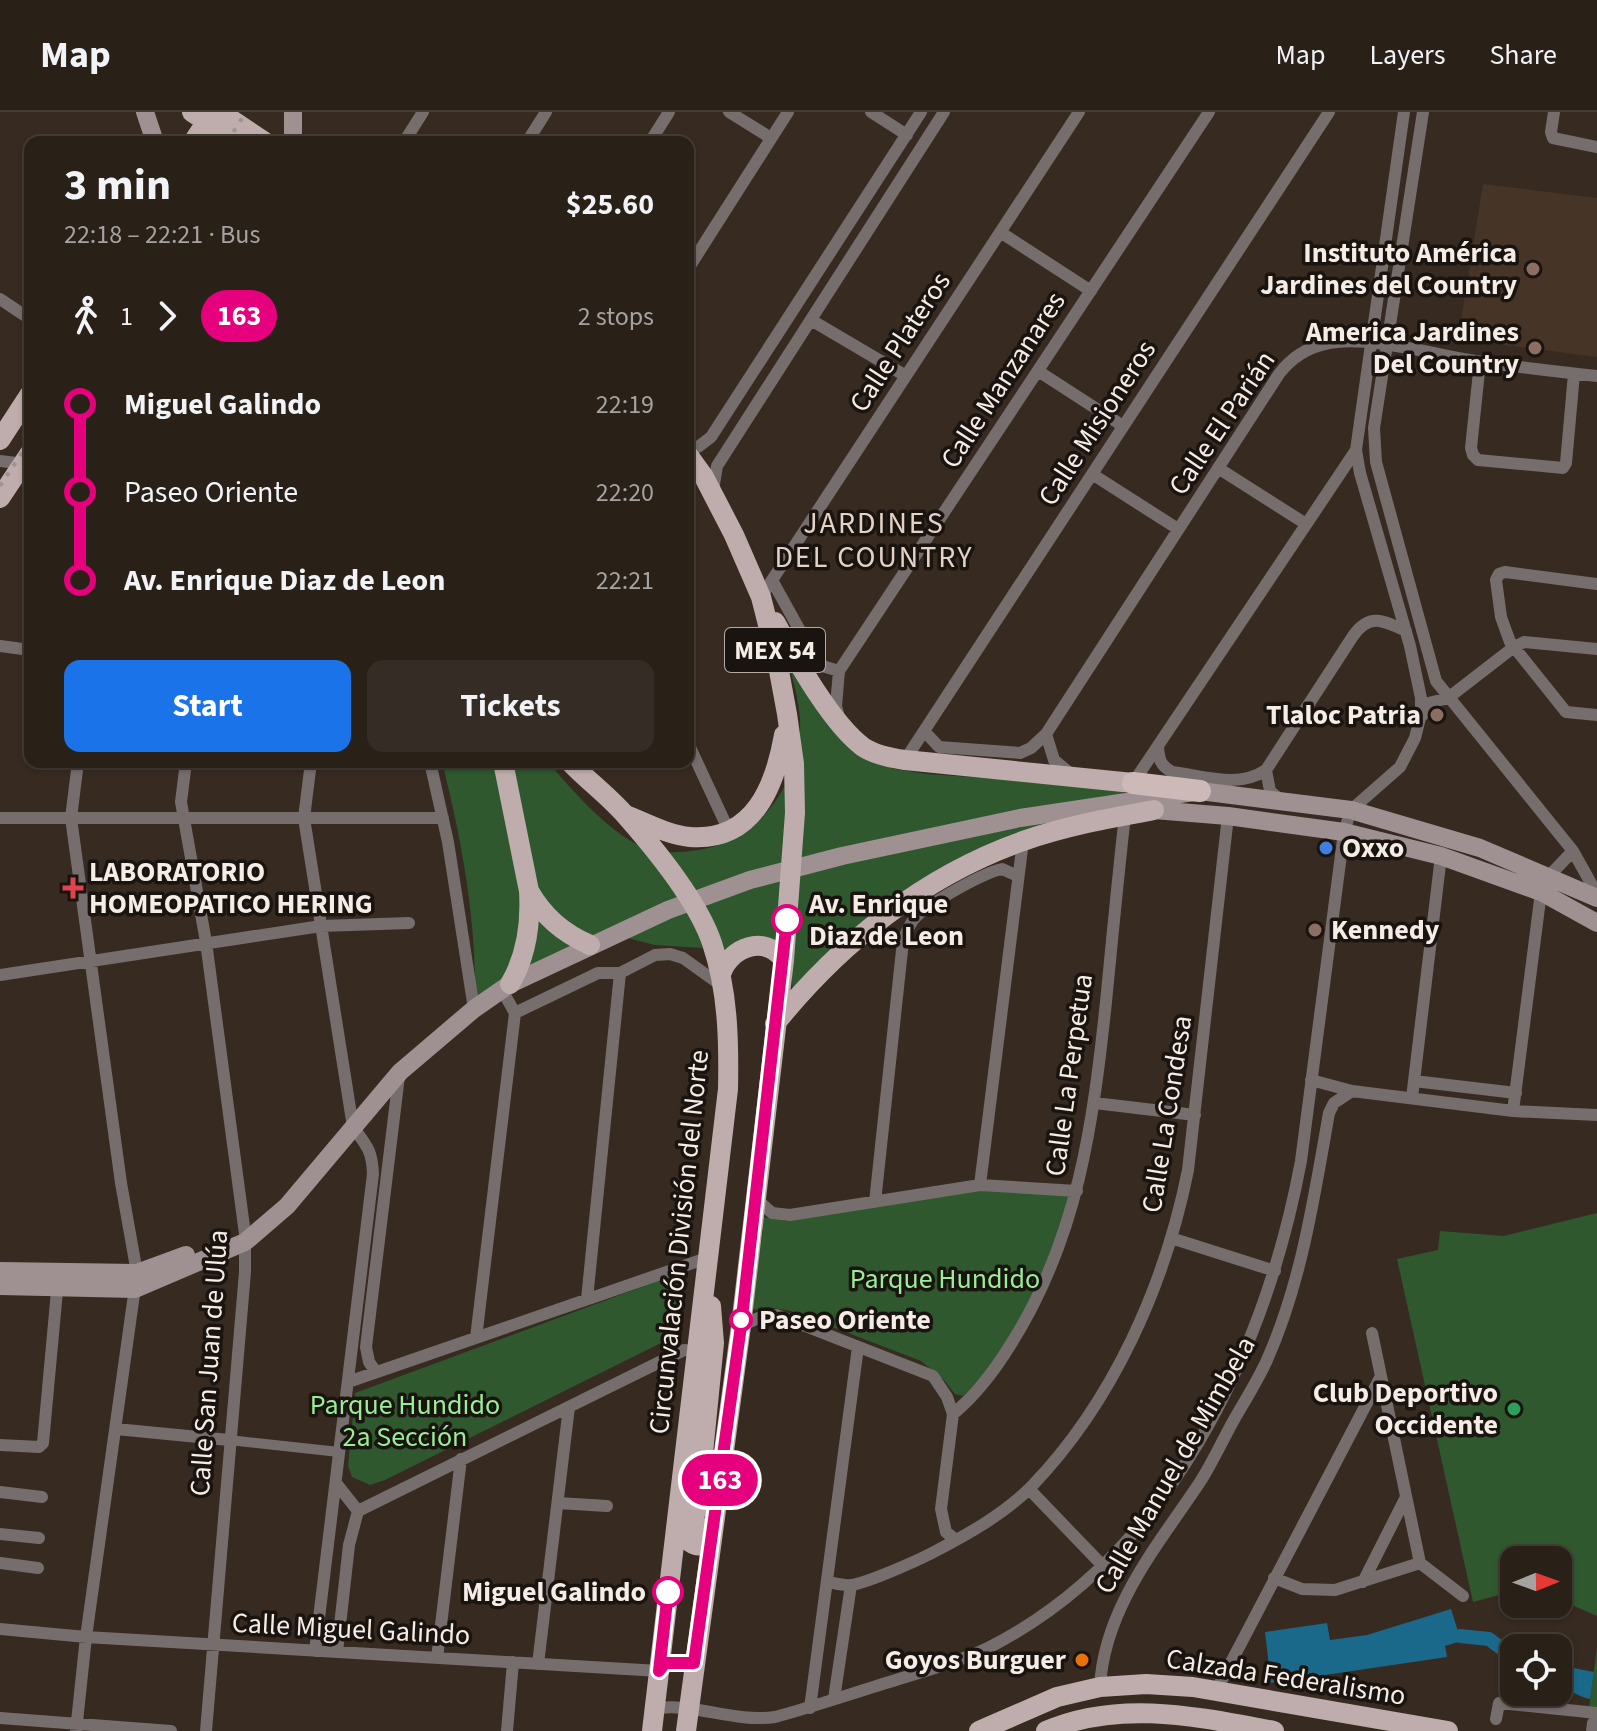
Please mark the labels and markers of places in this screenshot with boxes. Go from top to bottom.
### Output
place label: Instituto América Jardines del Country [1260,233,1517,305]
marker: Instituto América Jardines del Country [1524,260,1542,278]
place label: America Jardines Del Country [1305,312,1519,384]
marker: America Jardines Del Country [1526,339,1544,357]
place label: Tlaloc Patria [1266,695,1421,735]
marker: Tlaloc Patria [1428,706,1446,724]
place label: Oxxo [1342,828,1404,868]
marker: Oxxo [1317,839,1335,857]
place label: LABORATORIO HOMEOPATICO HERING [89,852,373,924]
marker: LABORATORIO HOMEOPATICO HERING [64,879,82,897]
place label: Av. Enrique Diaz de Leon [808,884,964,956]
marker: Av. Enrique Diaz de Leon [772,905,802,935]
place label: Kennedy [1331,910,1440,950]
marker: Kennedy [1306,921,1324,939]
place label: Paseo Oriente [759,1300,931,1340]
marker: Paseo Oriente [730,1309,752,1331]
place label: Club Deportivo Occidente [1313,1373,1498,1445]
marker: Club Deportivo Occidente [1505,1400,1523,1418]
place label: Miguel Galindo [462,1572,646,1612]
marker: Miguel Galindo [653,1577,683,1607]
place label: Goyos Burguer [885,1640,1067,1680]
marker: Goyos Burguer [1073,1651,1091,1669]

